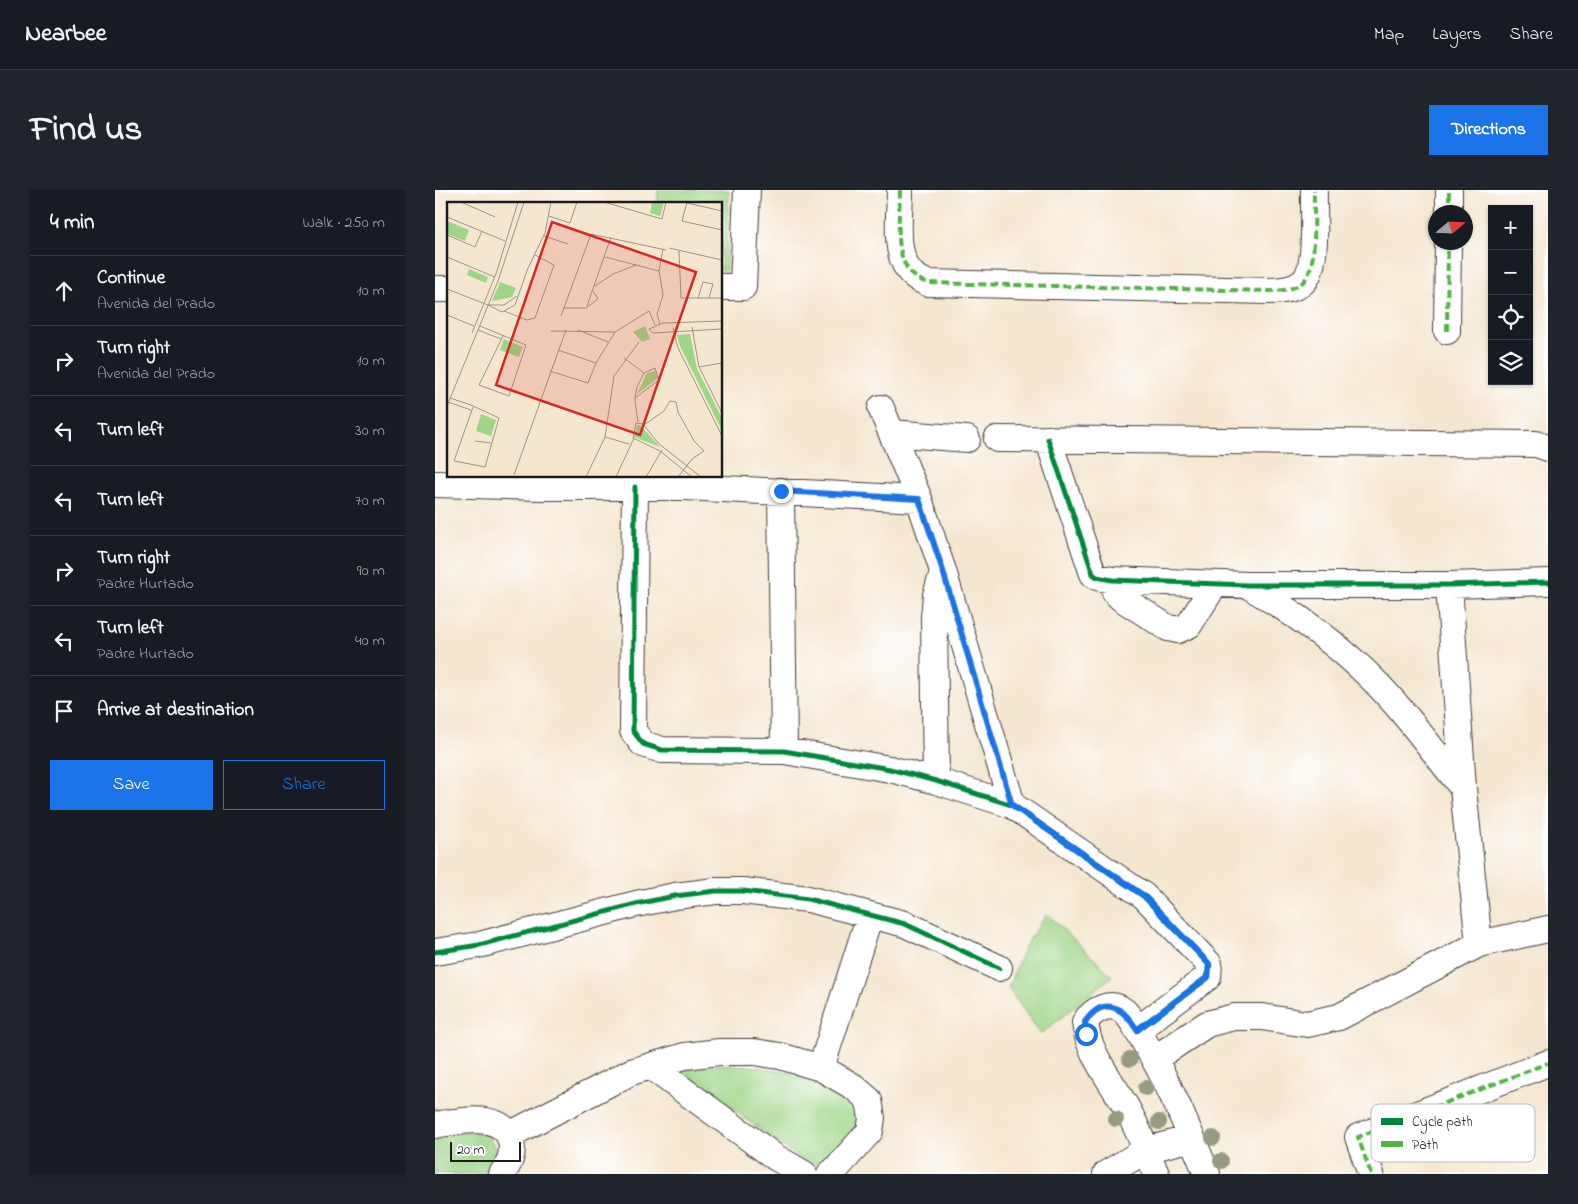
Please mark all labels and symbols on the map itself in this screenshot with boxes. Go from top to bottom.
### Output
inset map [447,202,723,478]
north arrow [1428,205,1473,250]
route end [770,480,793,503]
route start [1075,1023,1098,1046]
legend [1371,1104,1535,1162]
text: Cycle path [1412,1112,1473,1134]
text: Path [1412,1135,1438,1156]
scale bar [450,1139,521,1162]

